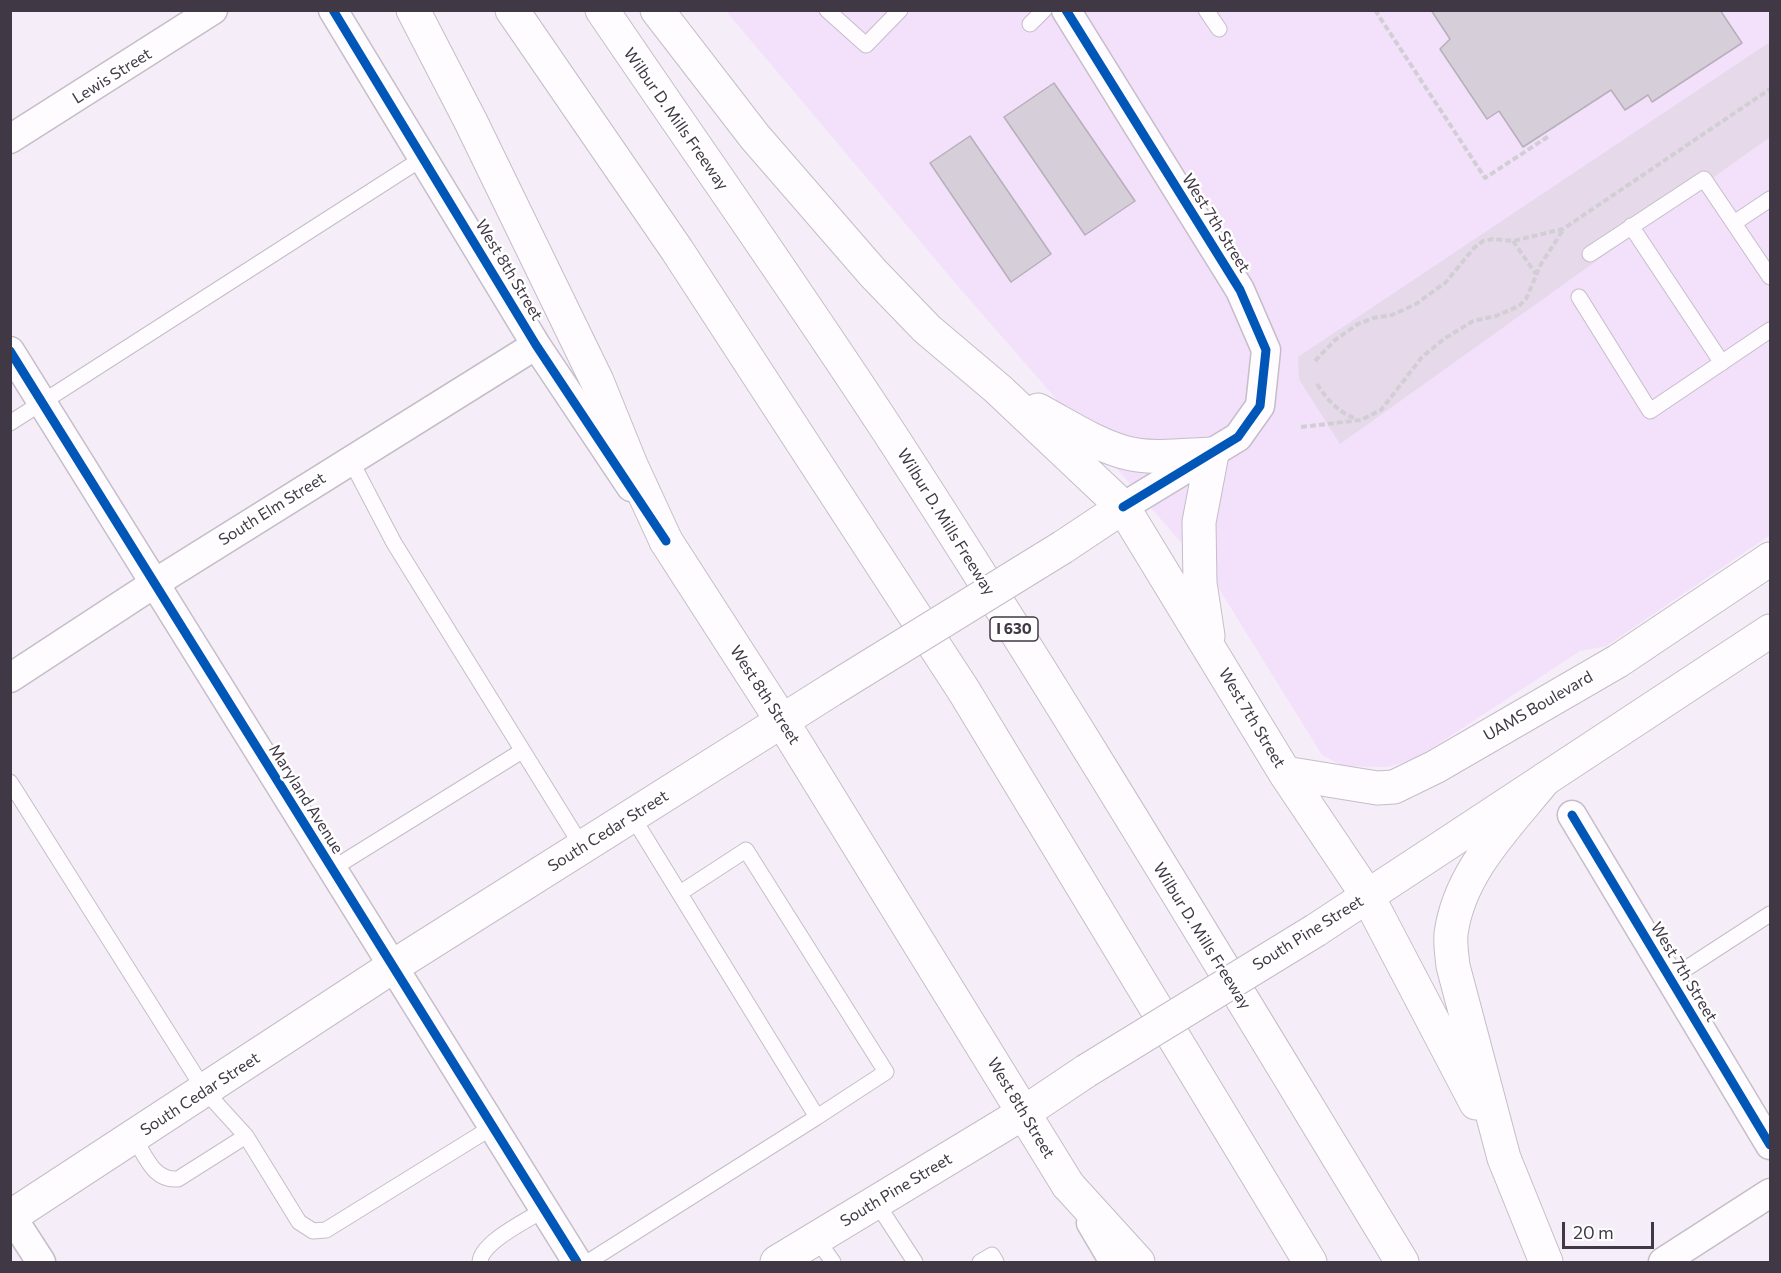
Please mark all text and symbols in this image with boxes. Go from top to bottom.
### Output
street label: Lewis Street [69,44,155,108]
street label: Wilbur D. Mills Freeway [620,44,732,194]
street label: West 7th Street [1178,170,1254,276]
street label: West 8th Street [471,216,547,324]
street label: Wilbur D. Mills Freeway [893,445,999,599]
street label: South Elm Street [215,468,329,550]
road number: I 630 [990,617,1038,641]
street label: West 8th Street [726,642,804,748]
street label: West 7th Street [1215,665,1289,771]
street label: UAMS Boulevard [1480,667,1596,745]
street label: Maryland Avenue [265,741,347,857]
street label: South Cedar Street [544,786,672,876]
street label: Wilbur D. Mills Freeway [1149,859,1255,1013]
street label: South Pine Street [1249,891,1367,975]
street label: West 7th Street [1647,919,1721,1025]
street label: South Cedar Street [137,1048,263,1140]
street label: West 8th Street [983,1054,1059,1162]
street label: South Pine Street [837,1149,955,1231]
scale bar [1565,1210,1656,1248]
text: 20 m [1573,1221,1614,1243]

